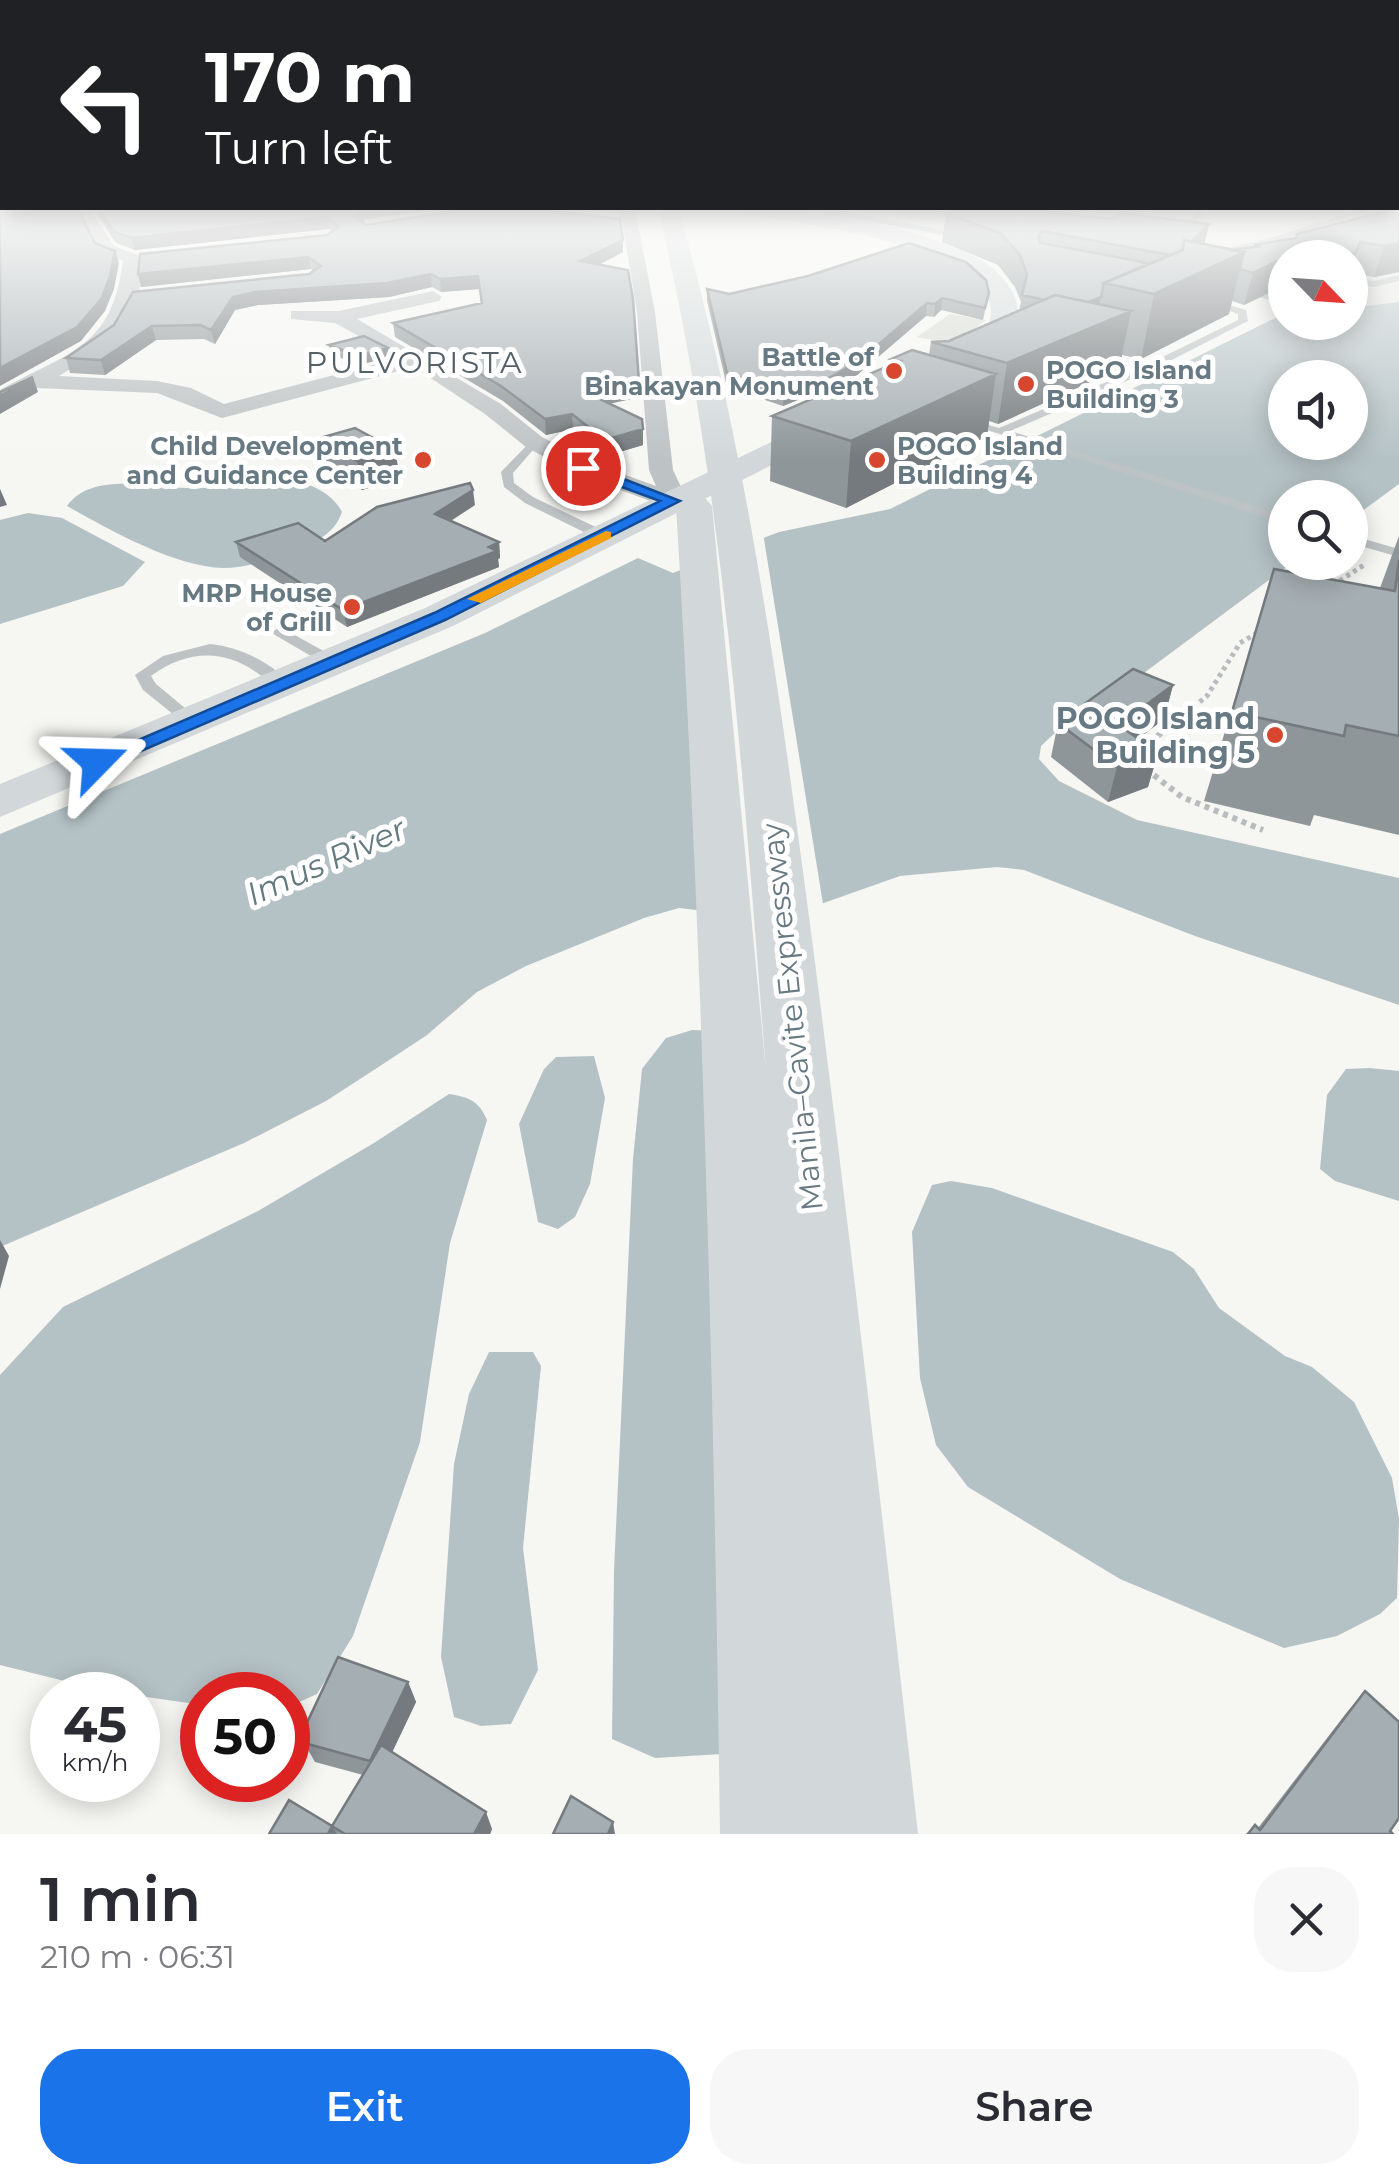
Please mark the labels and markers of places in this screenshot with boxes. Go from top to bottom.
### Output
place label: Battle of Binakayan Monument [584,342,875,401]
place label: POGO Island Building 3 [1046,355,1212,414]
marker: Battle of Binakayan Monument [883,360,905,382]
marker: POGO Island Building 3 [1015,373,1037,395]
pin [541,426,626,511]
place label: Child Development and Guidance Center [127,431,403,490]
place label: POGO Island Building 4 [897,431,1063,490]
marker: Child Development and Guidance Center [412,449,434,471]
marker: POGO Island Building 4 [866,449,888,471]
place label: MRP House of Grill [182,578,332,637]
marker: MRP House of Grill [341,596,363,618]
place label: POGO Island Building 5 [1056,700,1255,771]
marker: POGO Island Building 5 [1264,724,1286,746]

